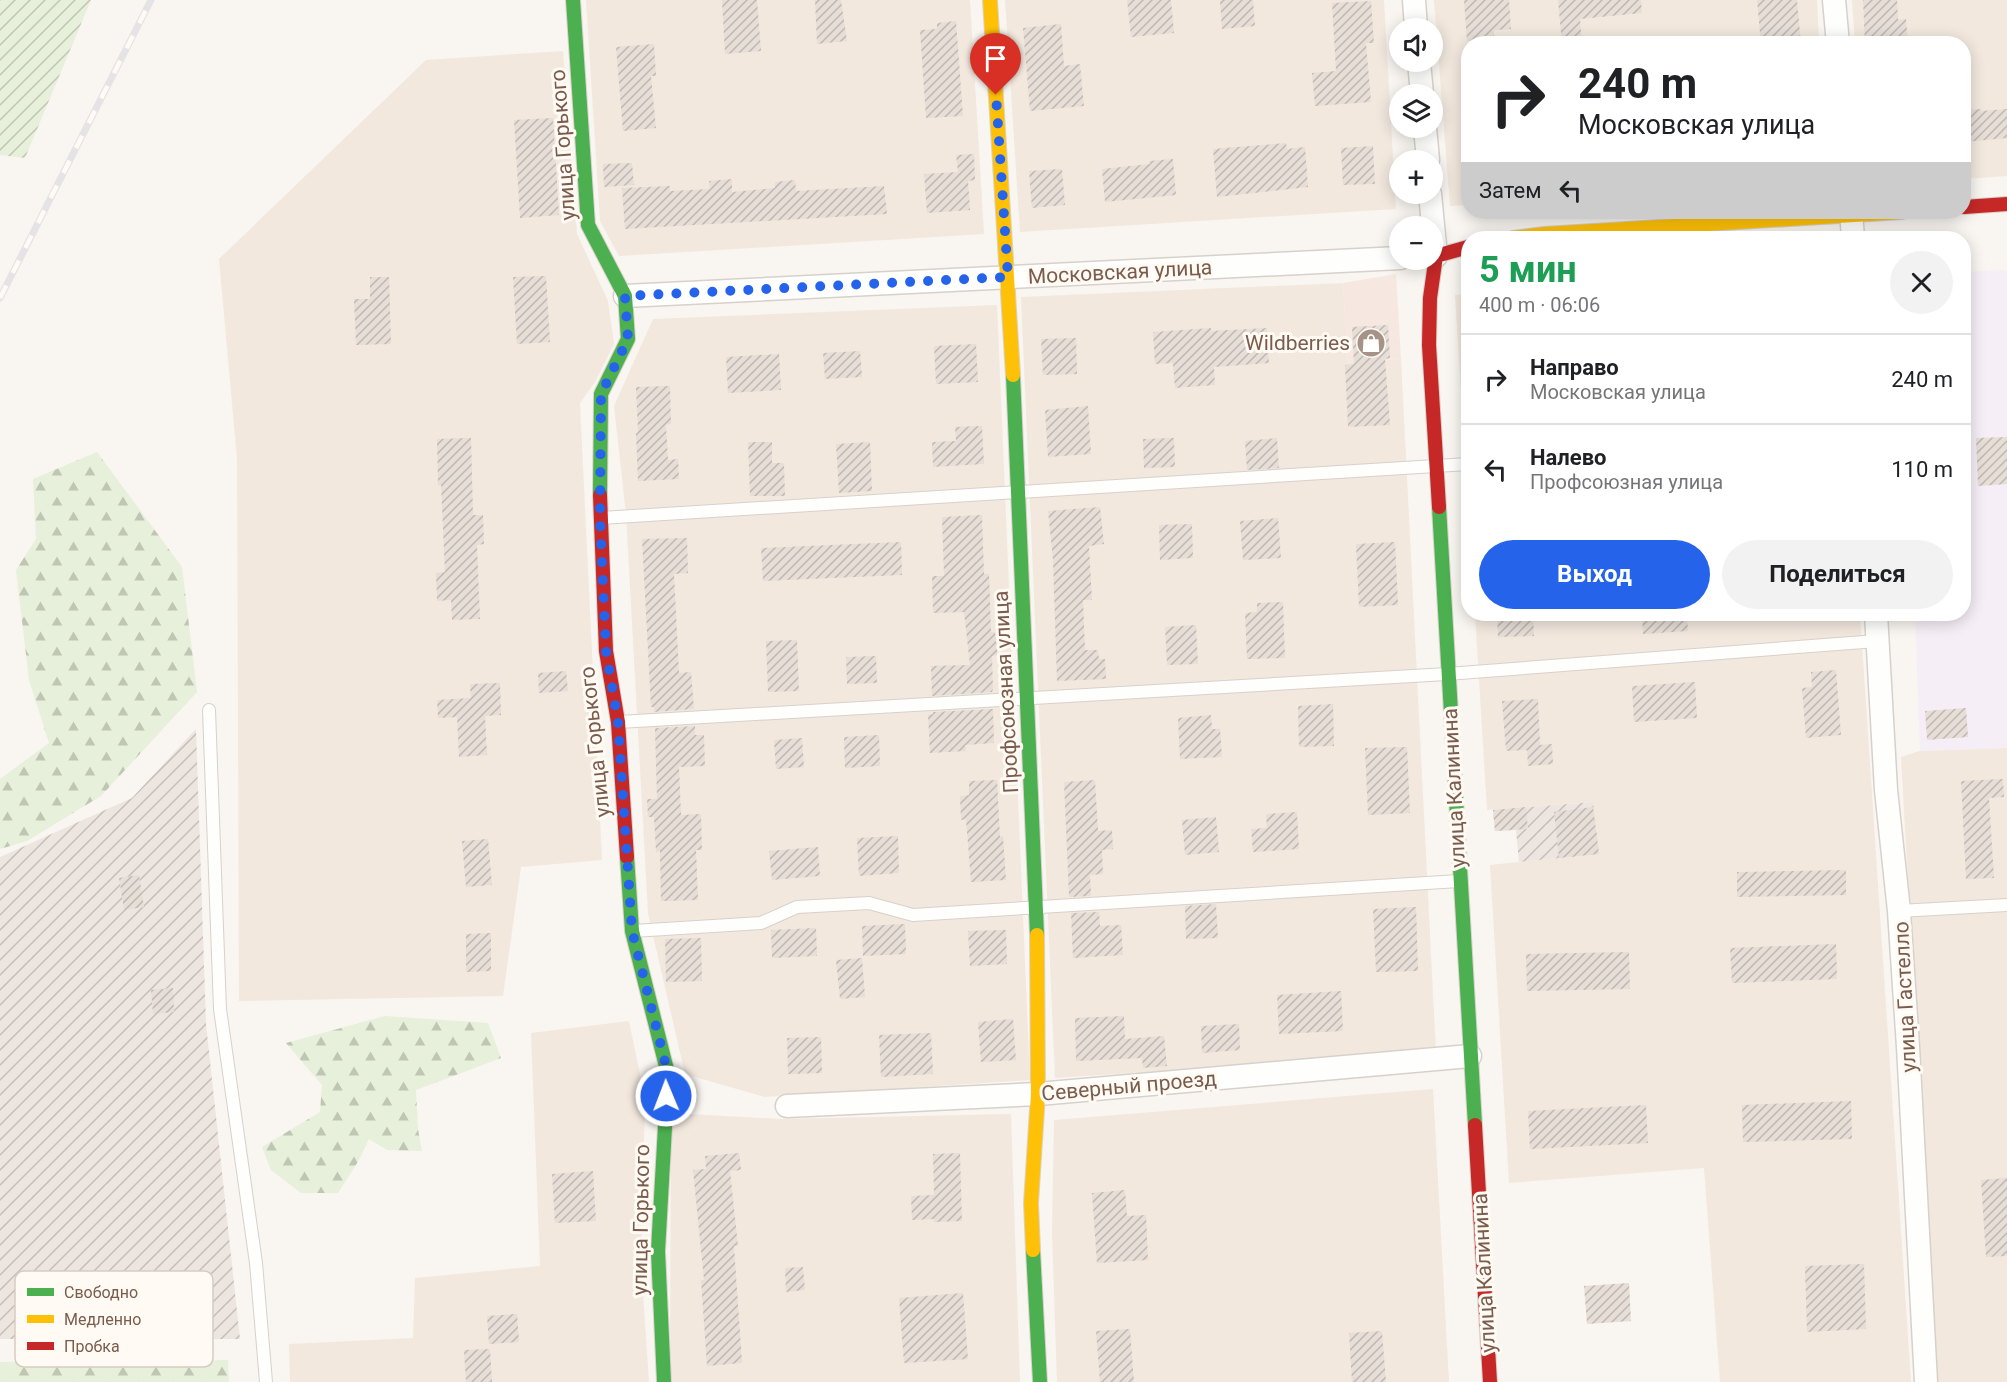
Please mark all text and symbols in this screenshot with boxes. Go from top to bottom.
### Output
map controls [1389,18,1443,270]
button: sound [1389,18,1443,72]
pin [970,33,1021,95]
icon: arrive [979,42,1012,75]
text: 240 m [1578,59,1697,108]
icon: right [1479,60,1557,138]
street label: улица Горького [546,69,580,221]
button: layers [1389,84,1443,138]
text: Московская улица [1578,109,1815,141]
button: + [1389,150,1443,204]
icon: left [1554,174,1587,207]
text: Затем [1479,178,1542,203]
button: − [1389,216,1443,270]
text: 5 мин [1479,249,1577,291]
button: close [1890,251,1953,314]
street label: Московская улица [1027,255,1213,289]
text: 400 m · 06:06 [1479,293,1600,317]
shop icon: Wildberries [1355,327,1387,359]
place label: Wildberries [1245,331,1350,355]
text: Направо [1530,355,1619,380]
icon: right [1479,363,1512,396]
text: 240 m [1891,367,1953,392]
text: Московская улица [1530,380,1706,404]
text: Налево [1530,445,1607,470]
icon: left [1479,453,1512,486]
text: 110 m [1891,457,1953,482]
text: Профсоюзная улица [1530,470,1723,494]
button: Выход [1479,540,1710,609]
button: Поделиться [1722,540,1953,609]
street label: Профсоюзная улица [989,590,1023,794]
street label: улица Горького [575,665,615,819]
street label: улица Калинина [1438,708,1470,868]
street label: улица Гастелло [1889,921,1921,1073]
position arrow [634,1064,698,1128]
street label: Северный проезд [1040,1066,1218,1106]
street label: улица Горького [628,1144,654,1296]
street label: улица Калинина [1468,1193,1500,1353]
legend [15,1271,213,1367]
text: Свободно [64,1283,138,1302]
text: Медленно [64,1310,141,1329]
text: Пробка [64,1337,120,1356]

